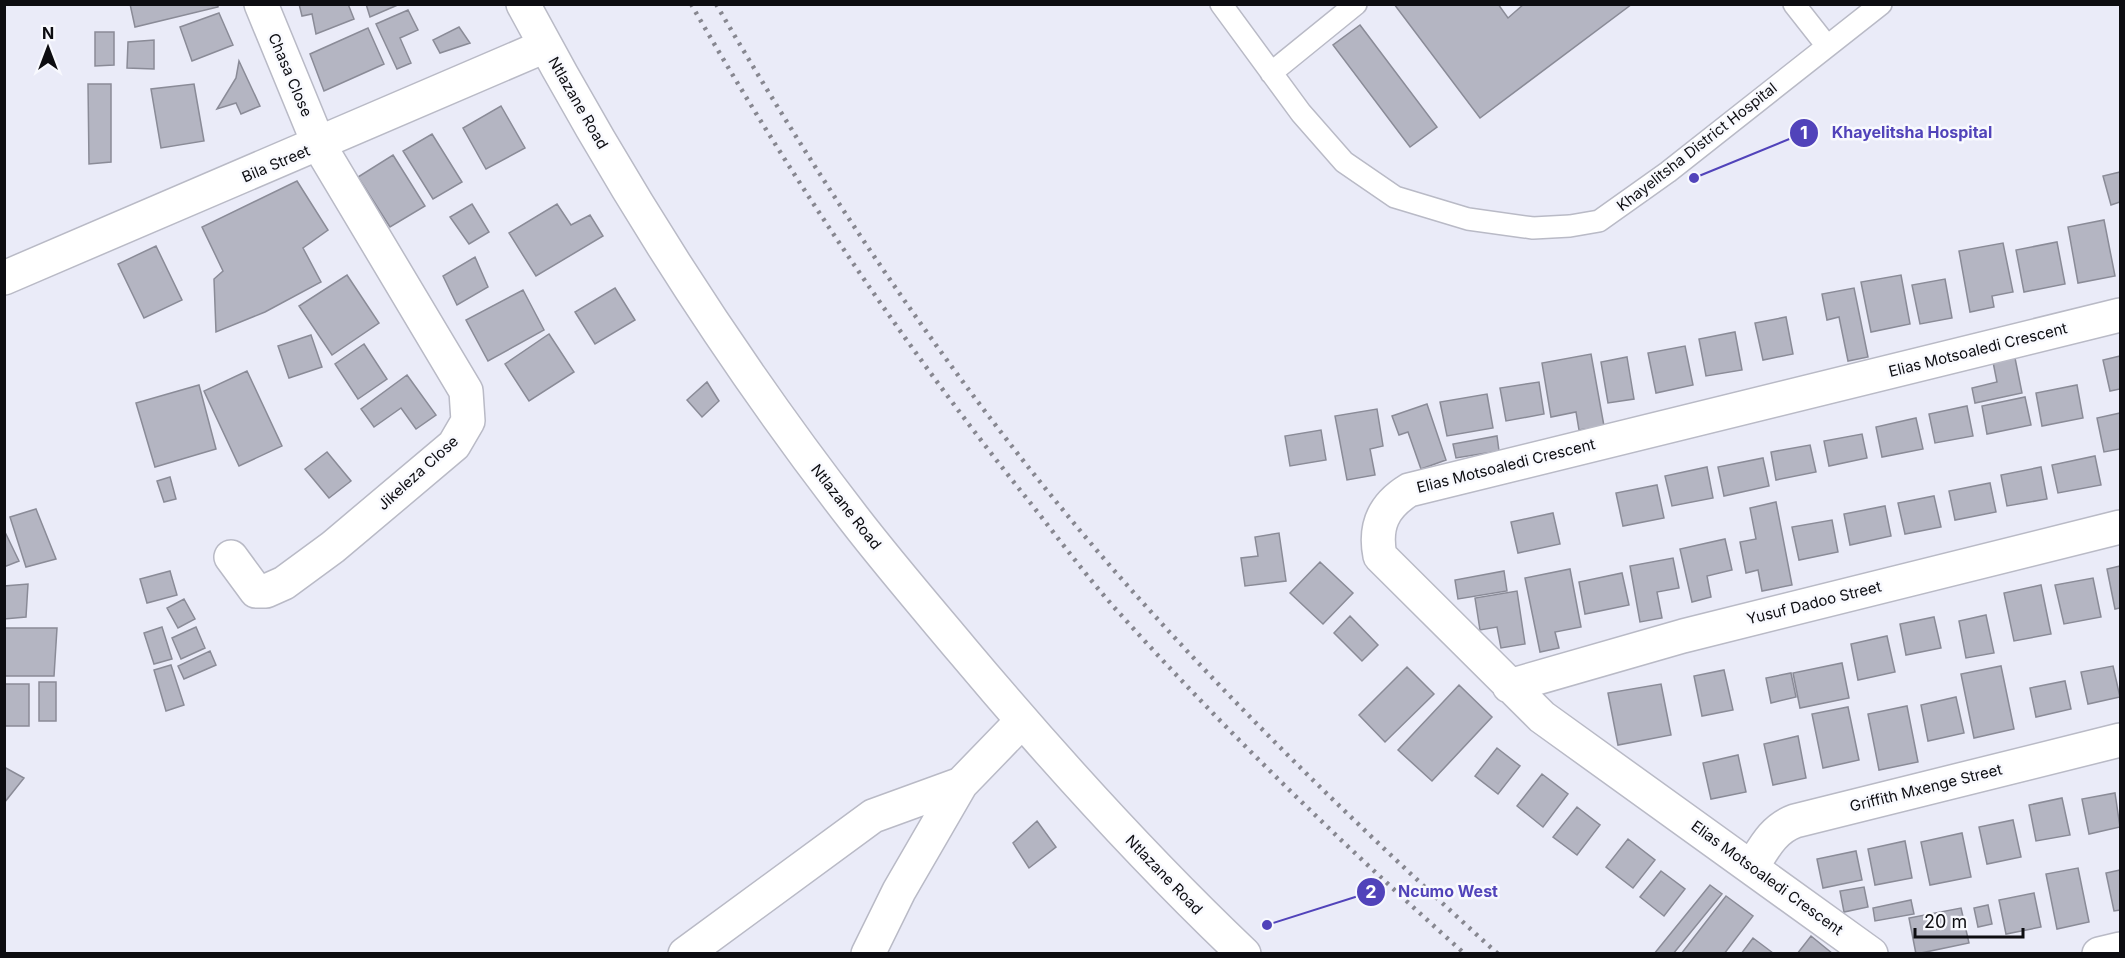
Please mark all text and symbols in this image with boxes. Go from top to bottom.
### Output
north arrow [18,18,78,78]
text: N [42,23,54,43]
street label: Chasa Close [264,30,317,120]
street label: Ntlazane Road [544,53,612,152]
street label: Khayelitsha District Hospital [1613,78,1781,215]
callout: Khayelitsha Hospital [1789,116,2004,150]
text: 1 [1800,122,1808,143]
text: Khayelitsha Hospital [1832,122,1992,142]
street label: Bila Street [239,141,313,186]
street label: Elias Motsoaledi Crescent [1887,318,2069,381]
street label: Jikeleza Close [373,431,462,514]
street label: Elias Motsoaledi Crescent [1415,434,1597,497]
street label: Ntlazane Road [807,460,886,553]
street label: Yusuf Dadoo Street [1745,577,1883,628]
street label: Griffith Mxenge Street [1848,759,2004,816]
street label: Elias Motsoaledi Crescent [1688,816,1847,939]
street label: Ntlazane Road [1122,831,1207,918]
callout: Ncumo West [1356,875,1510,909]
text: 2 [1365,881,1377,902]
text: Ncumo West [1398,881,1498,901]
scale bar [1915,901,2023,939]
text: 20 m [1924,911,1967,932]

